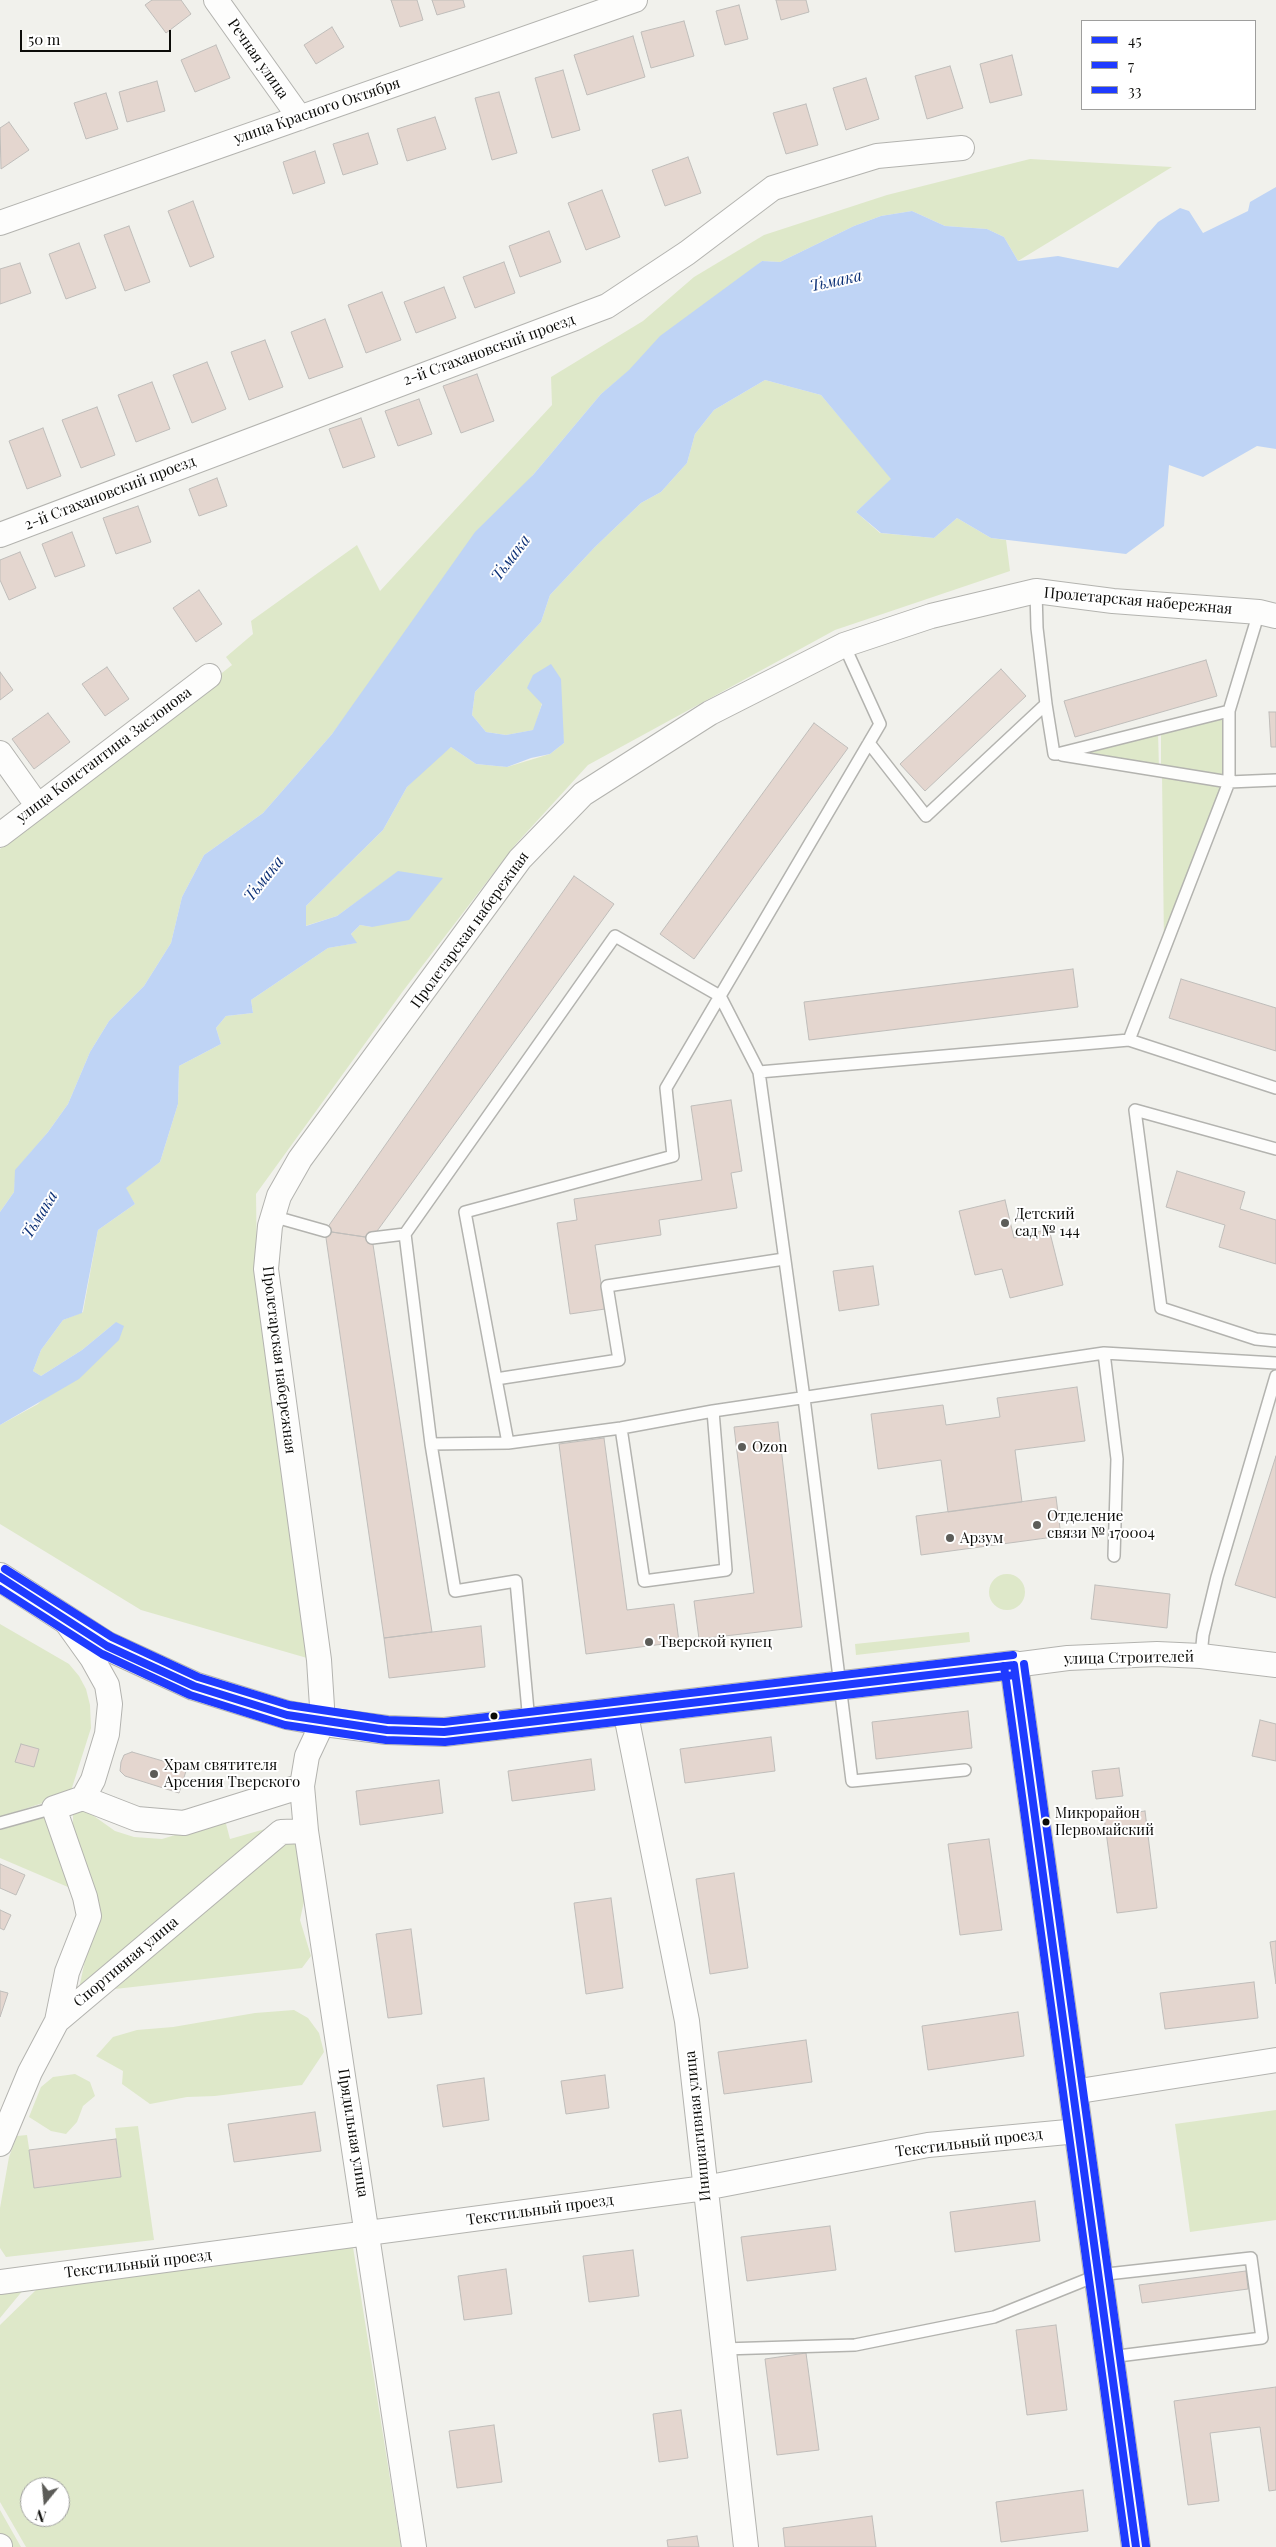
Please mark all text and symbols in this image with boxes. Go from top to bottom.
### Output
street label: Речная улица [224,16,292,102]
scale bar [22,20,174,52]
legend [1081,20,1256,110]
text: 50 m [28,29,60,49]
text: 45 [1128,30,1142,50]
text: 7 [1128,55,1134,75]
street label: улица Красного Октября [232,74,402,148]
text: 33 [1128,80,1142,100]
water label: Тьмака [808,266,864,296]
street label: 2-й Стахановский проезд [401,310,577,390]
street label: 2-й Стахановский проезд [22,452,198,534]
water label: Тьмака [487,531,535,585]
street label: Пролетарская набережная [1043,584,1233,618]
street label: улица Константина Заслонова [13,683,195,827]
street label: Пролетарская набережная [407,848,533,1012]
water label: Тьмака [240,852,288,906]
water label: Тьмака [18,1187,62,1243]
place label: Детский сад № 144 [1015,1205,1080,1240]
marker: Детский сад № 144 [999,1217,1011,1229]
street label: Пролетарская набережная [259,1265,299,1455]
place label: Ozon [752,1438,787,1456]
marker: Ozon [736,1441,748,1453]
place label: Отделение связи № 170004 [1047,1507,1155,1542]
marker: Отделение связи № 170004 [1031,1519,1043,1531]
place label: Арзум [960,1529,1003,1547]
marker: Арзум [944,1532,956,1544]
place label: Тверской купец [659,1633,772,1651]
marker: Тверской купец [643,1636,655,1648]
street label: улица Строителей [1064,1648,1194,1668]
unlabelled marker [489,1711,499,1721]
place label: Храм святителя Арсения Тверского [164,1756,300,1791]
marker: Храм святителя Арсения Тверского [148,1768,160,1780]
place label: Микрорайон Первомайский [1055,1806,1154,1838]
marker: Микрорайон Первомайский [1041,1817,1051,1827]
street label: Спортивная улица [70,1913,182,2011]
street label: Инициативная улица [681,2050,715,2202]
street label: Прядильная улица [334,2067,372,2199]
street label: Текстильный проезд [894,2125,1044,2161]
street label: Текстильный проезд [465,2191,615,2229]
street label: Текстильный проезд [63,2246,213,2282]
north arrow [20,2477,70,2527]
text: N [33,2505,48,2526]

